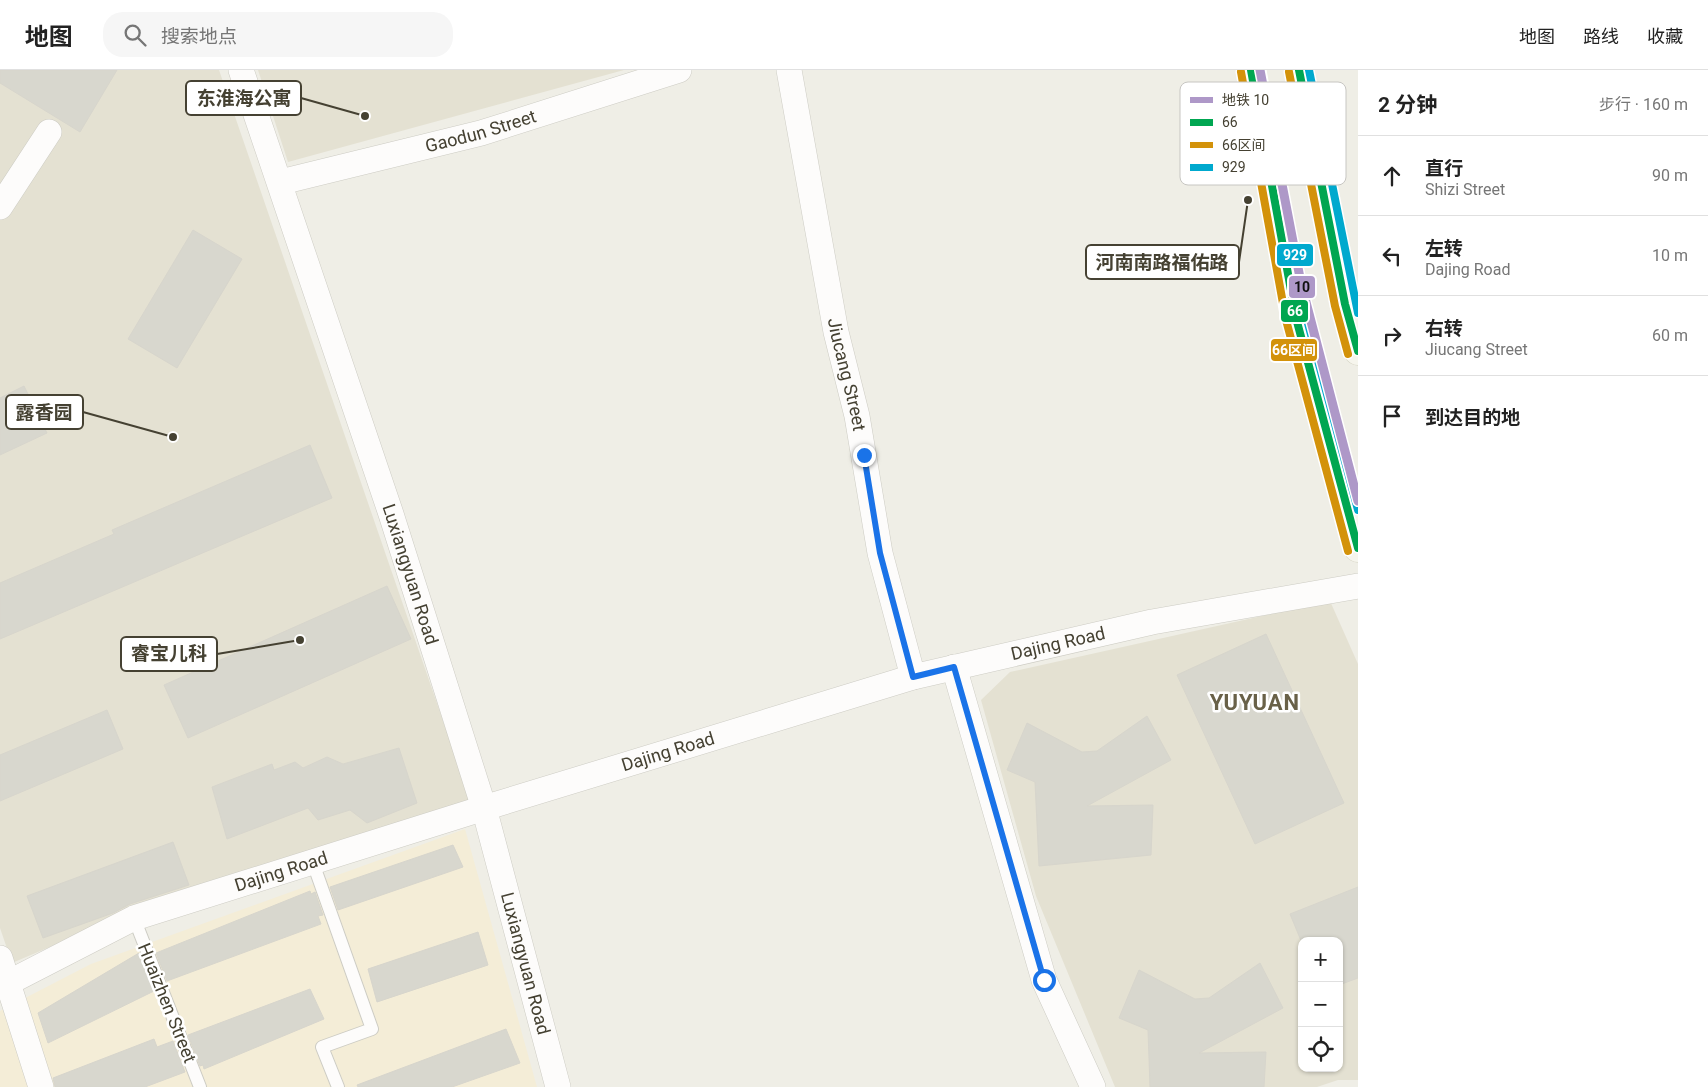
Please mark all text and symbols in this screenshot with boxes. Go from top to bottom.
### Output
search box [103,12,453,57]
icon: search [121,21,149,49]
text: 地图 [25,23,73,51]
text: 搜索地点 [161,25,237,48]
text: 地图 [1519,26,1555,47]
text: 路线 [1583,26,1619,47]
text: 收藏 [1647,26,1683,47]
callout: 东淮海公寓 [186,81,301,115]
legend [1180,82,1346,185]
text: 东淮海公寓 [196,87,292,110]
text: 地铁 10 [1222,92,1269,108]
text: 2 分钟 [1378,93,1437,117]
text: 步行 · 160 m [1599,95,1688,114]
street label: Gaodun Street [423,105,539,156]
text: 66 [1222,114,1238,130]
text: 66区间 [1222,137,1266,153]
text: 直行 [1425,157,1463,180]
text: 929 [1222,159,1246,175]
icon: ahead [1378,162,1406,190]
text: 90 m [1652,166,1688,185]
text: Shizi Street [1425,180,1505,199]
text: 左转 [1425,237,1463,260]
icon: left [1378,242,1406,270]
line badge: 929 [1276,243,1314,267]
callout: 河南南路福佑路 [1086,245,1239,279]
text: 10 m [1652,246,1688,265]
text: 929 [1283,247,1307,263]
text: 河南南路福佑路 [1095,251,1229,274]
text: Dajing Road [1425,260,1510,279]
line badge: 10 [1288,275,1316,299]
text: 10 [1294,279,1310,295]
line badge: 66 [1280,299,1309,323]
text: 66 [1287,303,1303,319]
street label: Jiucang Street [824,316,870,433]
text: 右转 [1425,317,1463,340]
icon: right [1378,322,1406,350]
text: 60 m [1652,326,1688,345]
line badge: 66区间 [1270,338,1318,362]
text: Jiucang Street [1425,340,1528,359]
text: 66区间 [1272,342,1316,358]
callout: 露香园 [6,395,83,429]
text: 露香园 [15,401,73,424]
icon: arrive [1378,402,1406,430]
text: 到达目的地 [1425,406,1520,429]
route end [853,444,876,467]
street label: Luxiangyuan Road [378,501,443,647]
street label: Dajing Road [1009,622,1107,664]
callout: 睿宝儿科 [121,637,217,671]
text: 睿宝儿科 [131,642,207,665]
district label: YUYUAN [1210,690,1300,715]
street label: Dajing Road [619,727,717,775]
street label: Dajing Road [232,847,330,896]
street label: Luxiangyuan Road [497,890,555,1037]
map controls [1298,937,1343,1072]
button: + [1298,937,1343,982]
street label: Huaizhen Street [134,940,201,1066]
route start [1033,969,1056,992]
button: − [1298,982,1343,1027]
button: locate [1298,1027,1343,1072]

